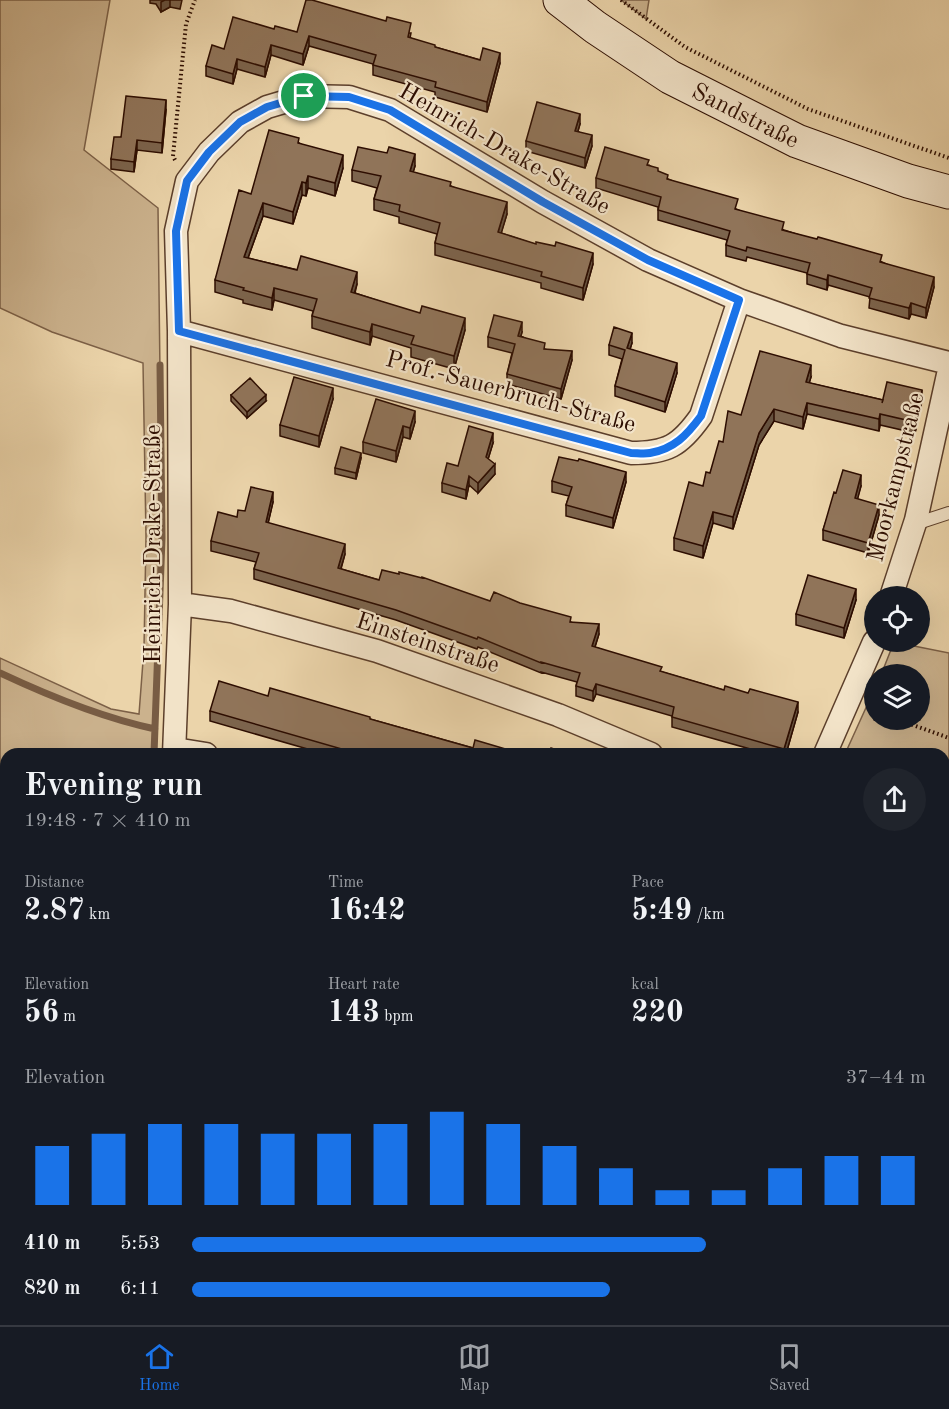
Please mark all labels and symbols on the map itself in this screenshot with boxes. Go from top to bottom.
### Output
pin [278,70,329,121]
street label: Heinrich-Drake-Straße [394,79,614,220]
street label: Sandstraße [687,80,802,154]
street label: Prof.-Sauerbruch-Straße [383,348,638,438]
street label: Moorkampstraße [864,390,930,565]
street label: Heinrich-Drake-Straße [142,424,166,664]
street label: Einsteinstraße [353,609,502,678]

